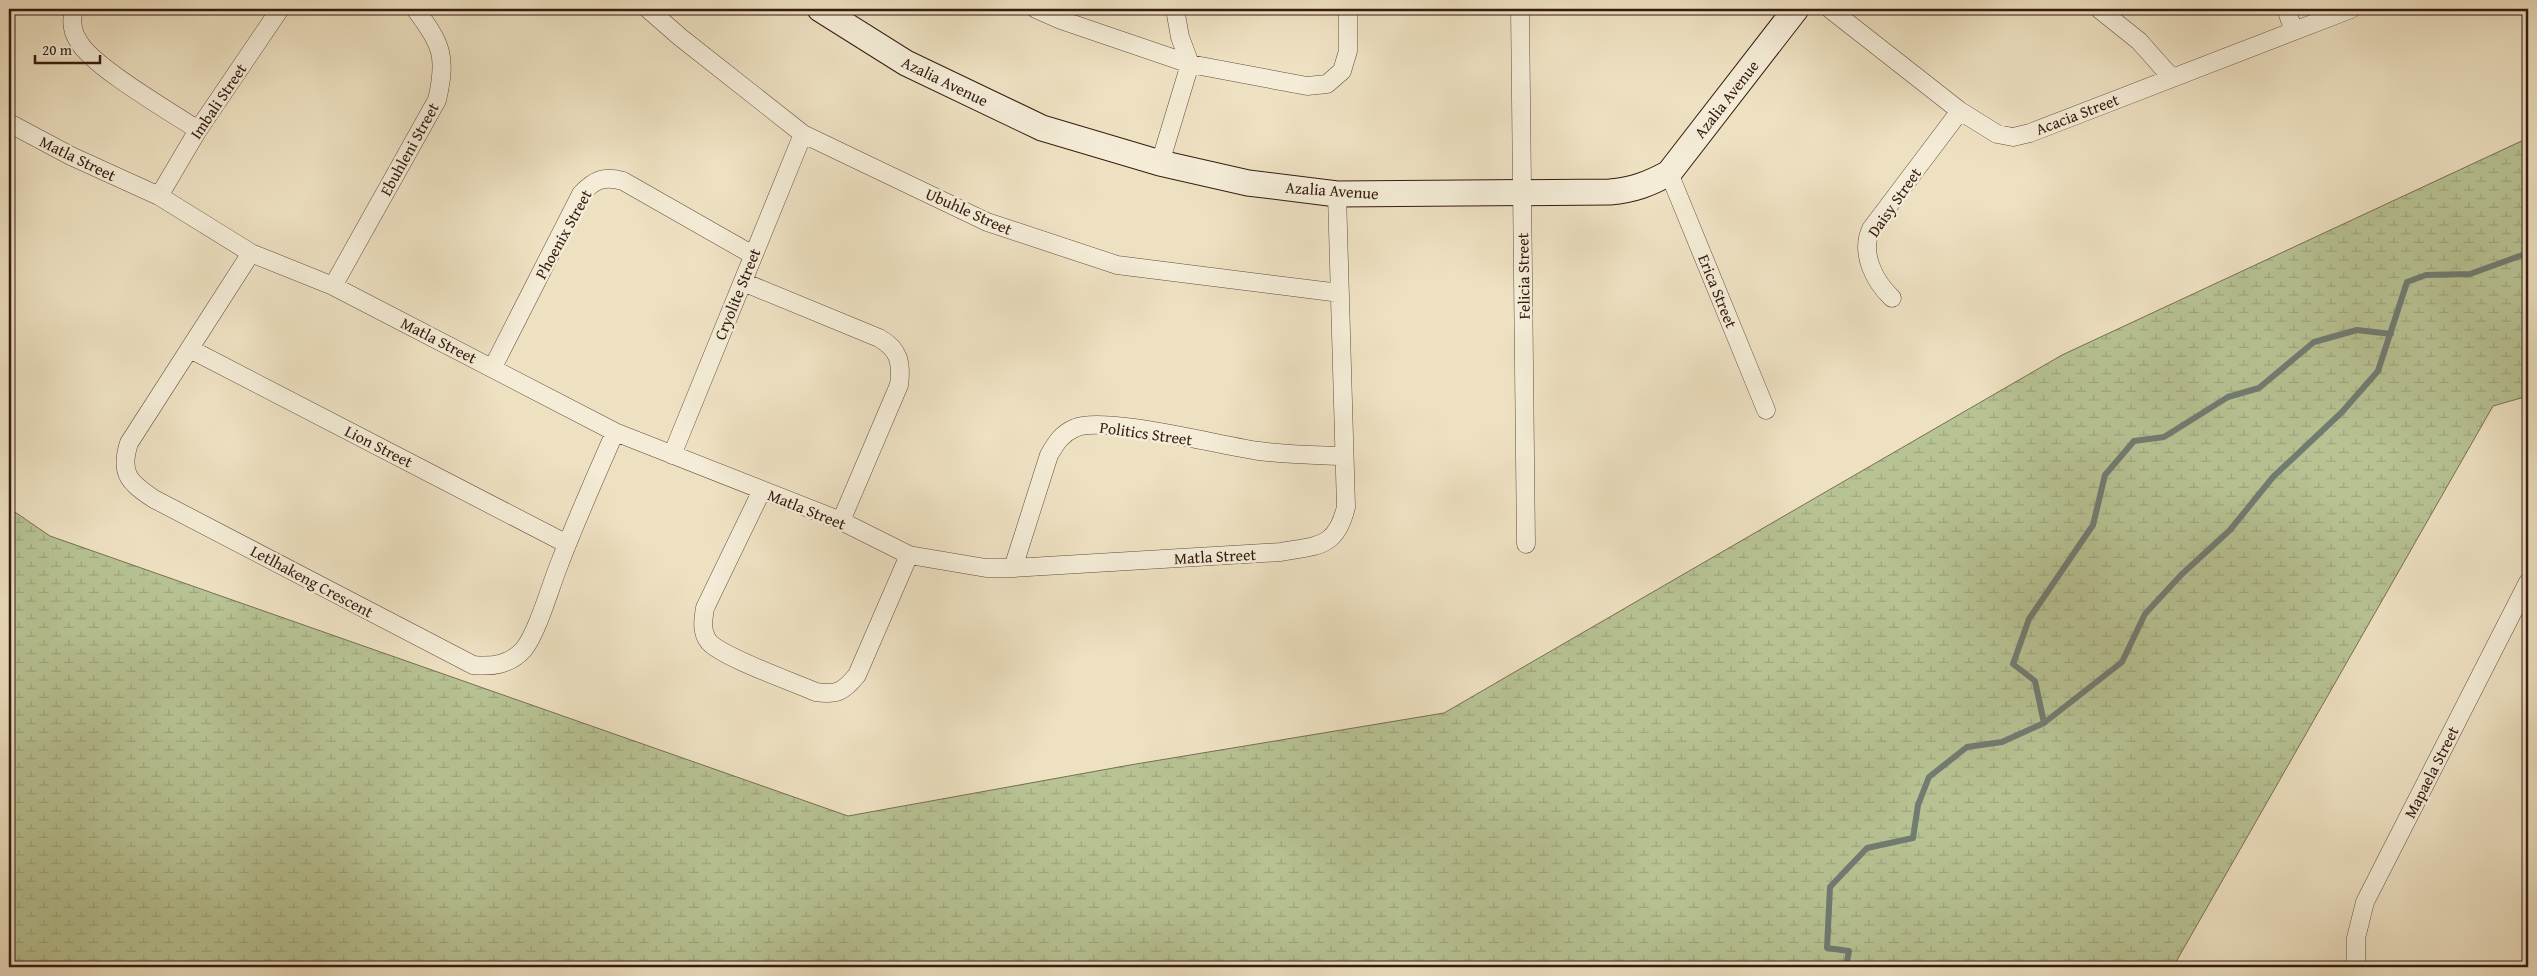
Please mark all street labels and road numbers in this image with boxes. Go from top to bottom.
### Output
street label: Azalia Avenue [898,50,992,112]
street label: Azalia Avenue [1688,55,1764,143]
street label: Imbali Street [184,58,252,144]
street label: Acacia Street [2032,87,2122,141]
street label: Ebuhleni Street [373,98,445,200]
street label: Matla Street [36,129,121,187]
street label: Daisy Street [1861,162,1927,242]
street label: Azalia Avenue [1285,175,1379,205]
street label: Ubuhle Street [922,181,1016,241]
street label: Phoenix Street [529,185,598,283]
street label: Felicia Street [1510,232,1536,320]
street label: Cryolite Street [708,244,766,344]
street label: Erica Street [1692,250,1744,332]
street label: Matla Street [397,311,481,370]
street label: Politics Street [1098,415,1194,451]
street label: Lion Street [341,419,417,474]
street label: Matla Street [764,482,850,536]
street label: Letlhakeng Crescent [246,538,378,624]
street label: Matla Street [1173,542,1257,570]
street label: Mapaela Street [2398,721,2465,822]

